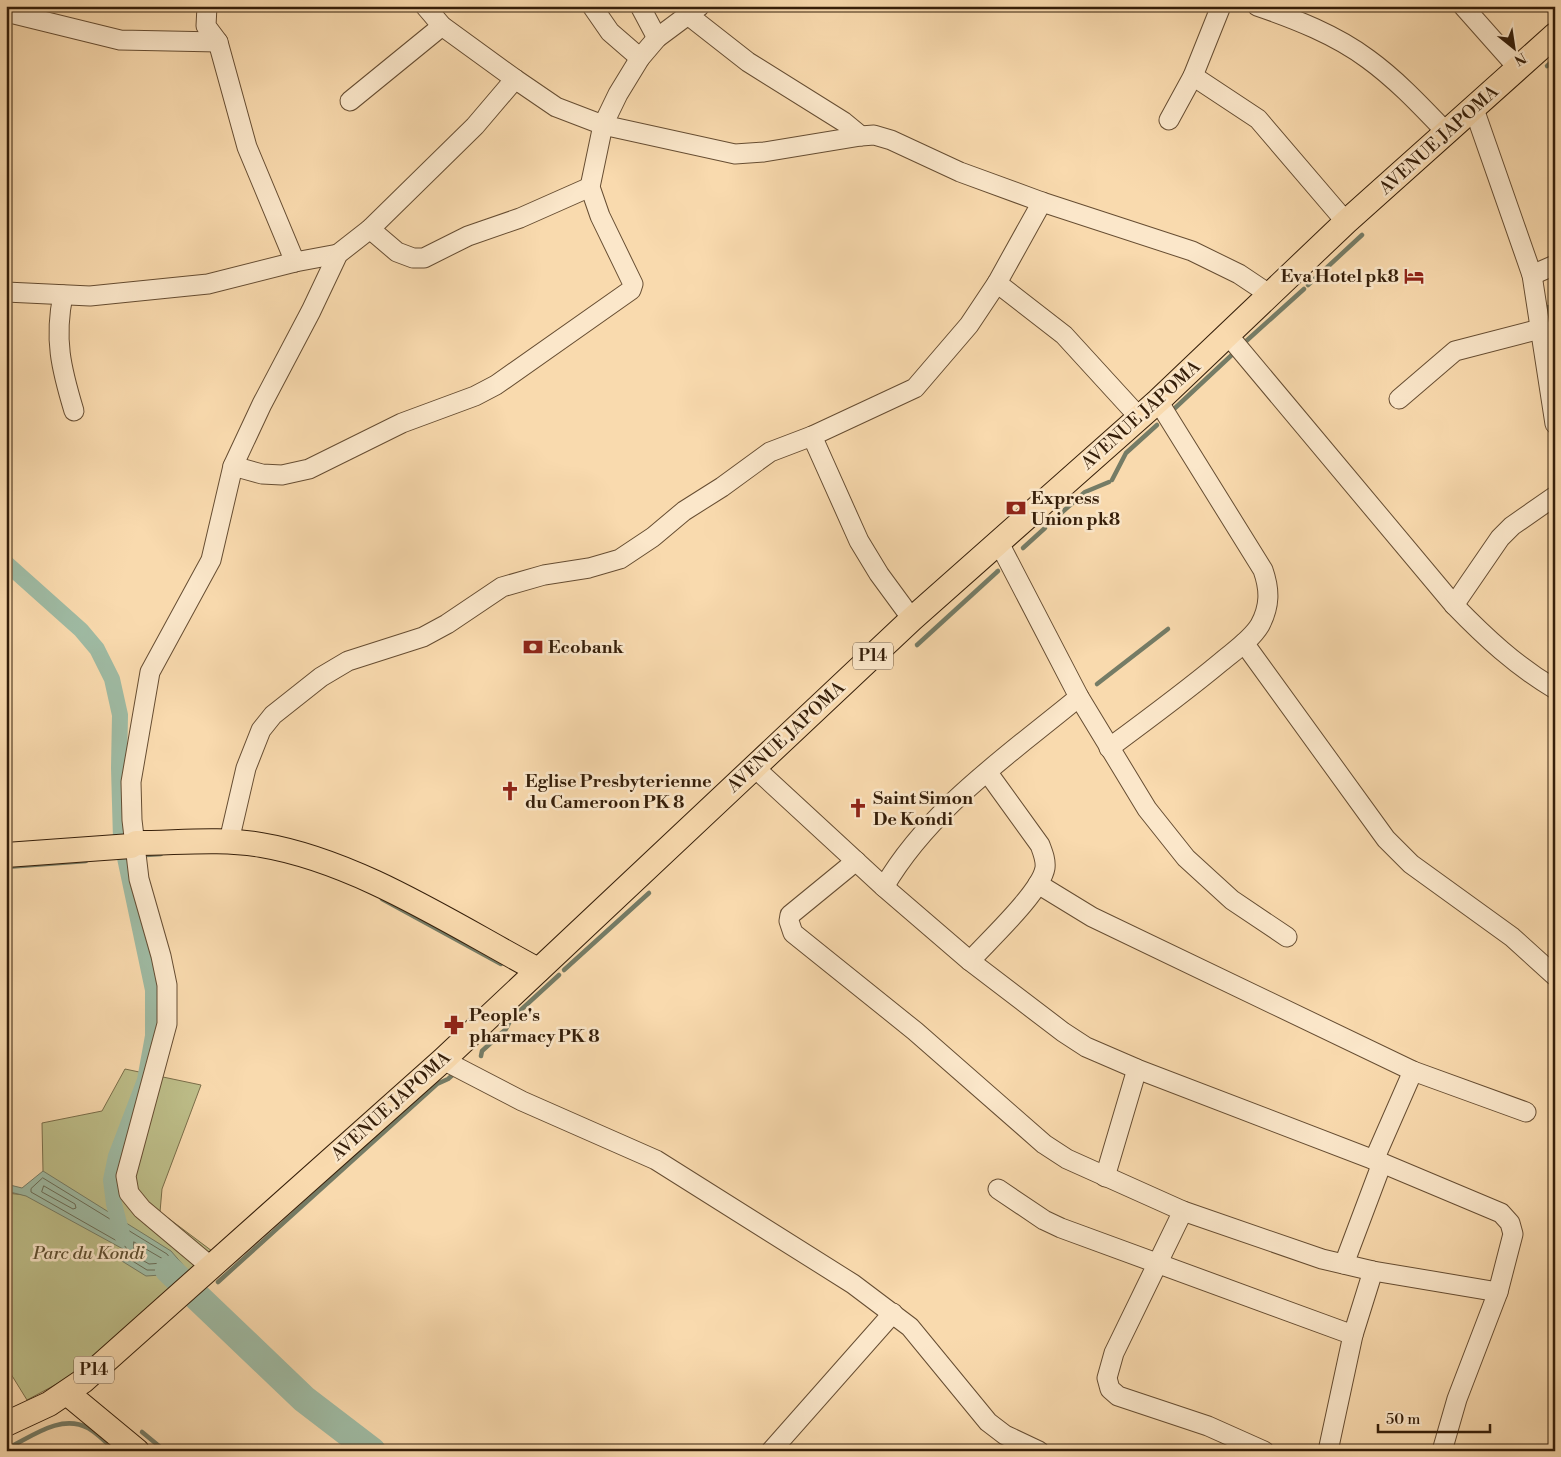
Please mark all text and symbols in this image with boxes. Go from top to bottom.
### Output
north arrow [1488,22,1538,72]
text: N [1511,48,1529,69]
street label: AVENUE JAPOMA [1374,80,1504,200]
place label: Eva Hotel pk8 [1281,265,1399,288]
hotel icon: Eva Hotel pk8 [1403,265,1425,287]
street label: AVENUE JAPOMA [1076,355,1206,475]
place label: Express Union pk8 [1031,487,1120,531]
bank icon: Express Union pk8 [1005,497,1027,519]
bank icon: Ecobank [522,636,544,658]
place label: Ecobank [548,636,625,659]
road number: P14 [853,642,893,669]
street label: AVENUE JAPOMA [721,676,850,798]
place label: Eglise Presbyterienne du Cameroon PK 8 [525,770,712,814]
church icon: Eglise Presbyterienne du Cameroon PK 8 [499,780,521,802]
place label: Saint Simon De Kondi [873,787,973,831]
church icon: Saint Simon De Kondi [847,797,869,819]
place label: People's pharmacy PK 8 [469,1004,600,1048]
pharmacy icon: People's pharmacy PK 8 [443,1014,465,1036]
street label: AVENUE JAPOMA [326,1046,456,1166]
park label: Parc du Kondi [32,1242,145,1265]
road number: P14 [74,1356,114,1384]
scale bar [1378,1402,1491,1434]
text: 50 m [1386,1410,1420,1429]

